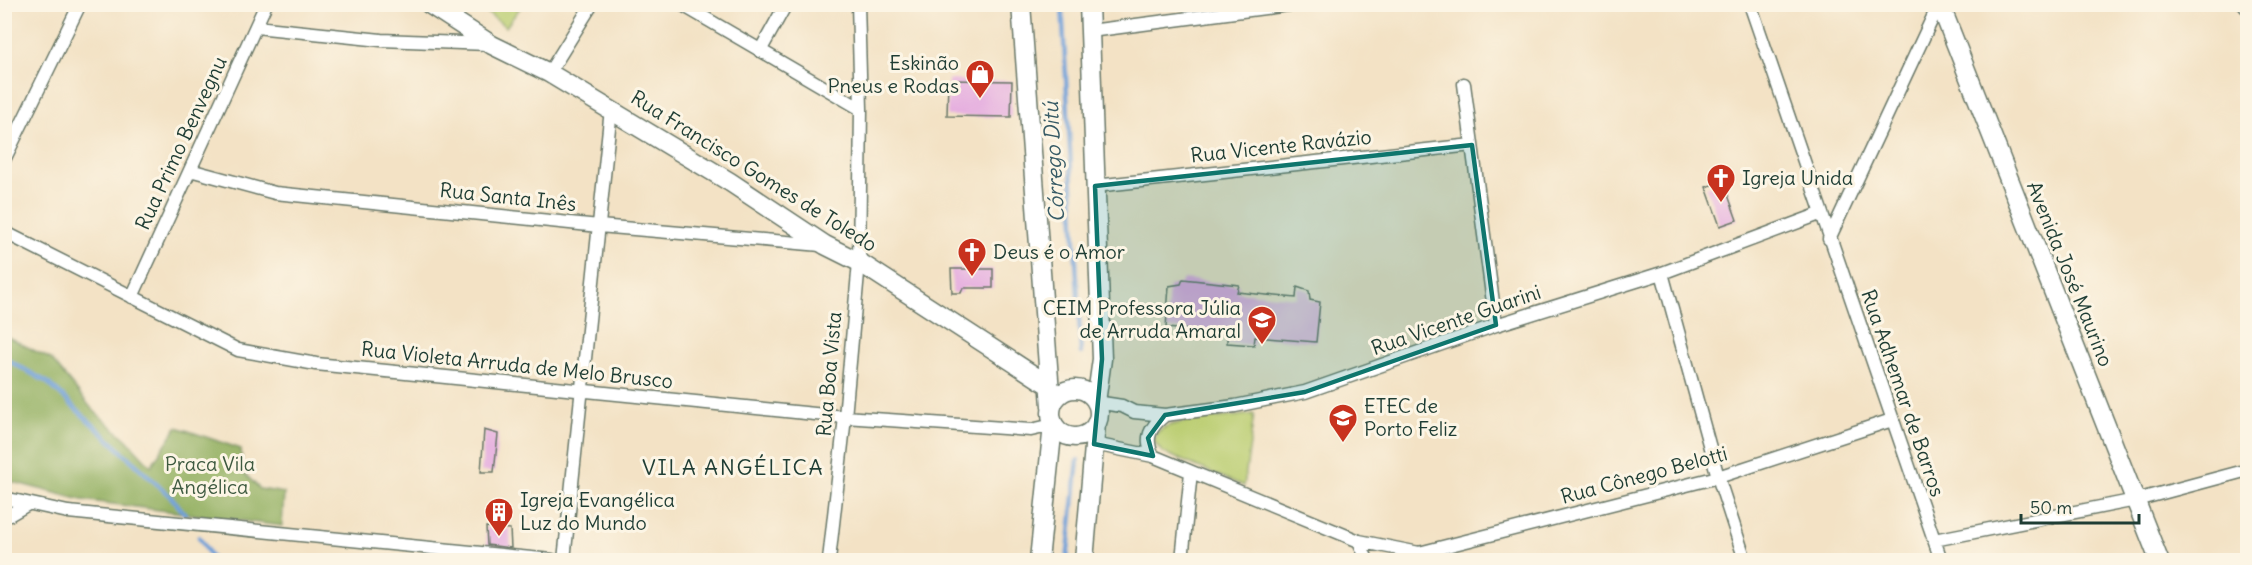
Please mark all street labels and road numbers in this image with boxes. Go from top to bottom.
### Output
street label: Rua Primo Benvegnu [129,52,232,234]
street label: Rua Francisco Gomes de Toledo [627,84,882,257]
street label: Rua Vicente Ravázio [1189,124,1373,167]
street label: Rua Santa Inês [438,177,578,216]
street label: Avenida José Maurino [2022,177,2119,370]
street label: Rua Vicente Guarini [1368,279,1544,360]
street label: Rua Adhemar de Barros [1856,286,1951,500]
street label: Rua Boa Vista [811,311,846,437]
street label: Rua Violeta Arruda de Melo Brusco [360,336,674,393]
street label: Rua Cônego Belotti [1558,440,1730,509]

